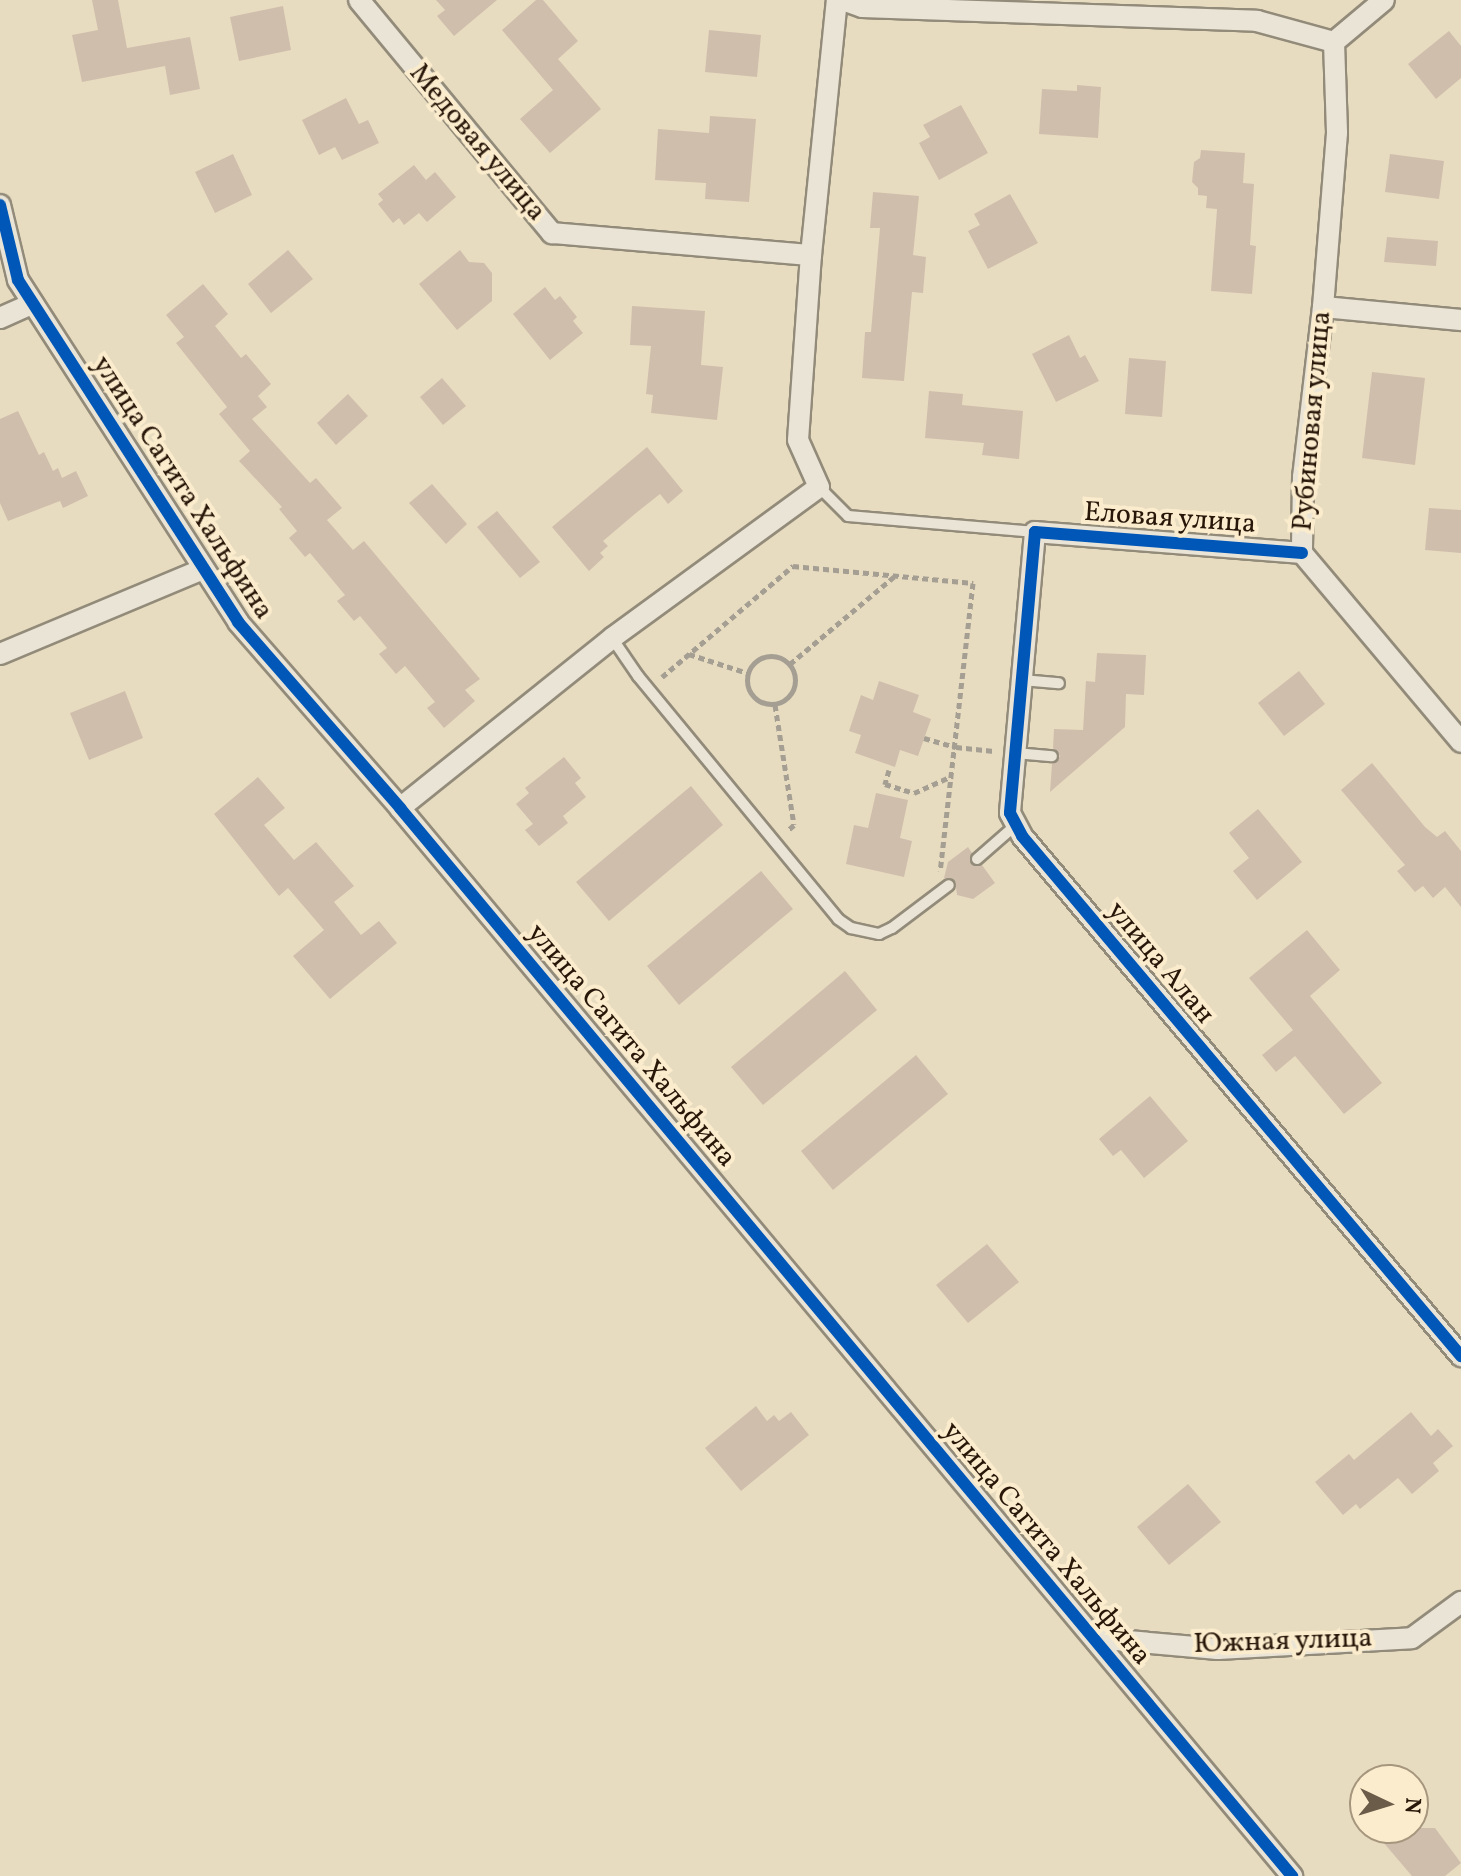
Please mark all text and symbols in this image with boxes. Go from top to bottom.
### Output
street label: Медовая улица [401,57,553,229]
street label: Рубиновая улица [1287,309,1339,533]
street label: улица Сагита Хальфина [84,350,280,626]
street label: Еловая улица [1082,496,1258,542]
street label: улица Алан [1099,895,1221,1031]
street label: улица Сагита Хальфина [519,917,743,1175]
street label: улица Сагита Хальфина [934,1415,1158,1673]
street label: Южная улица [1193,1622,1373,1662]
north arrow [1349,1764,1429,1844]
text: N [1395,1797,1427,1815]

